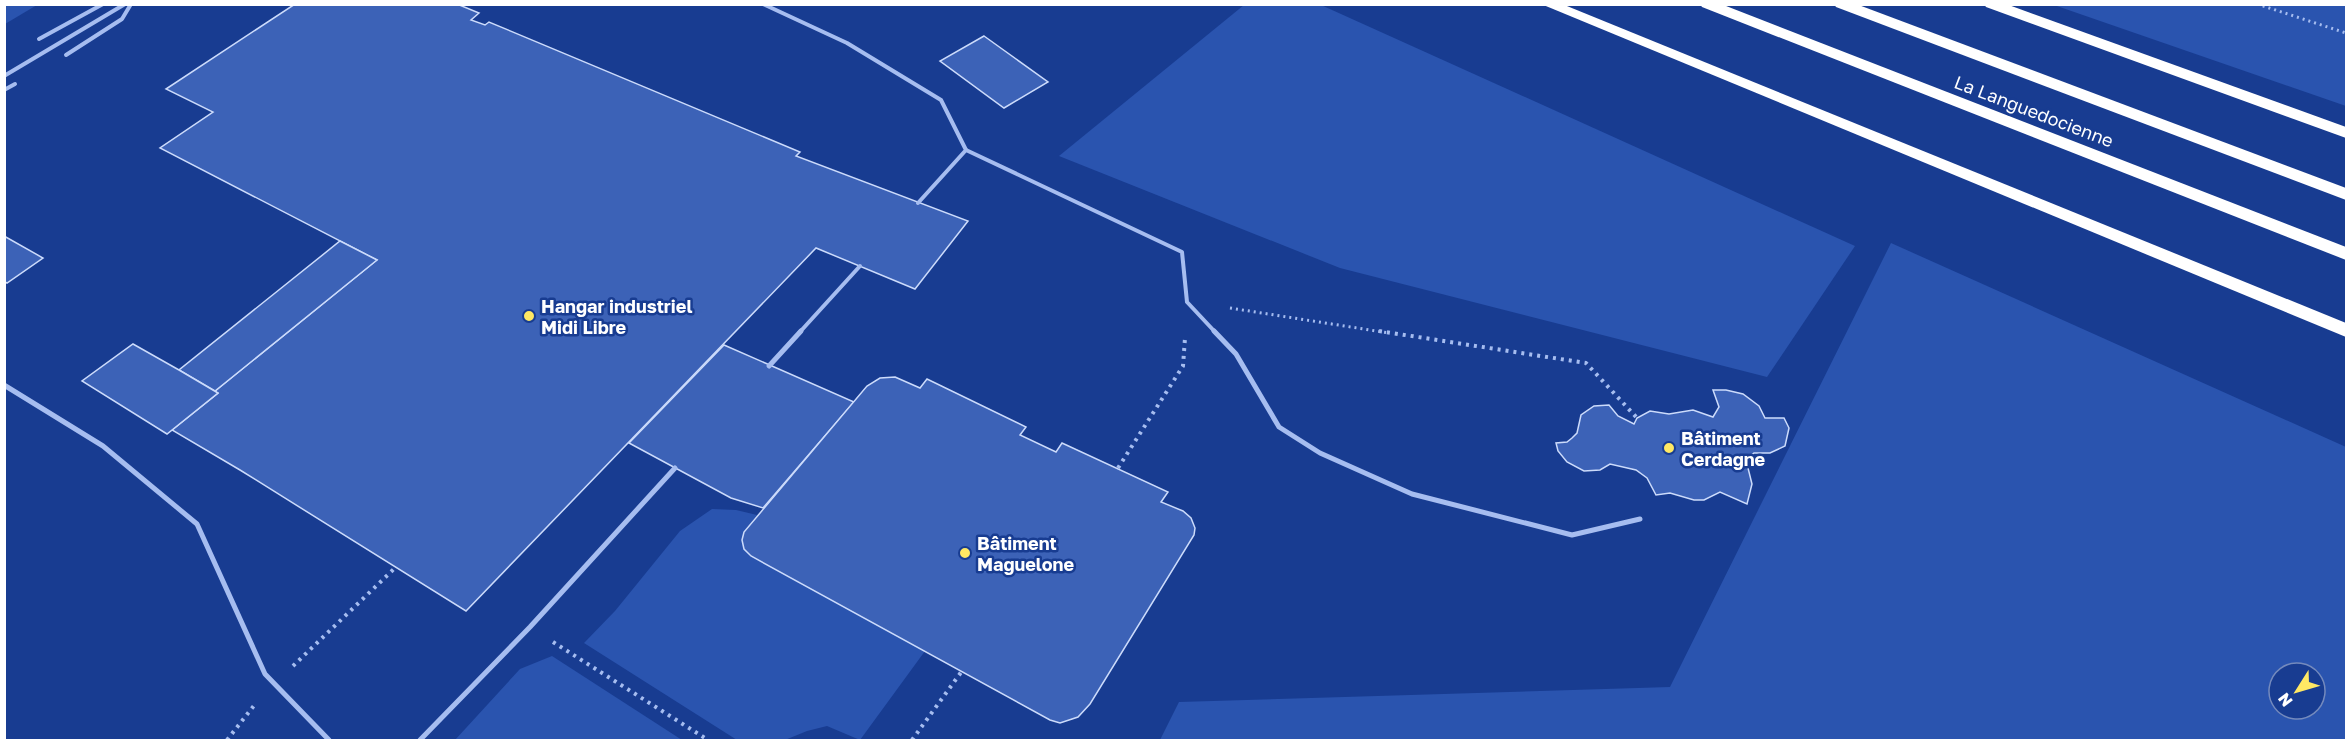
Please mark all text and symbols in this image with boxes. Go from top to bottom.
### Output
street label: La Languedocienne [1951,70,2117,152]
place label: Hangar industriel Midi Libre [541,295,692,338]
marker: Hangar industriel Midi Libre [522,309,536,323]
place label: Bâtiment Cerdagne [1681,427,1766,470]
marker: Bâtiment Cerdagne [1662,441,1676,455]
place label: Bâtiment Maguelone [977,532,1074,575]
marker: Bâtiment Maguelone [958,546,972,560]
north arrow [2267,661,2327,721]
text: N [2273,689,2297,711]

